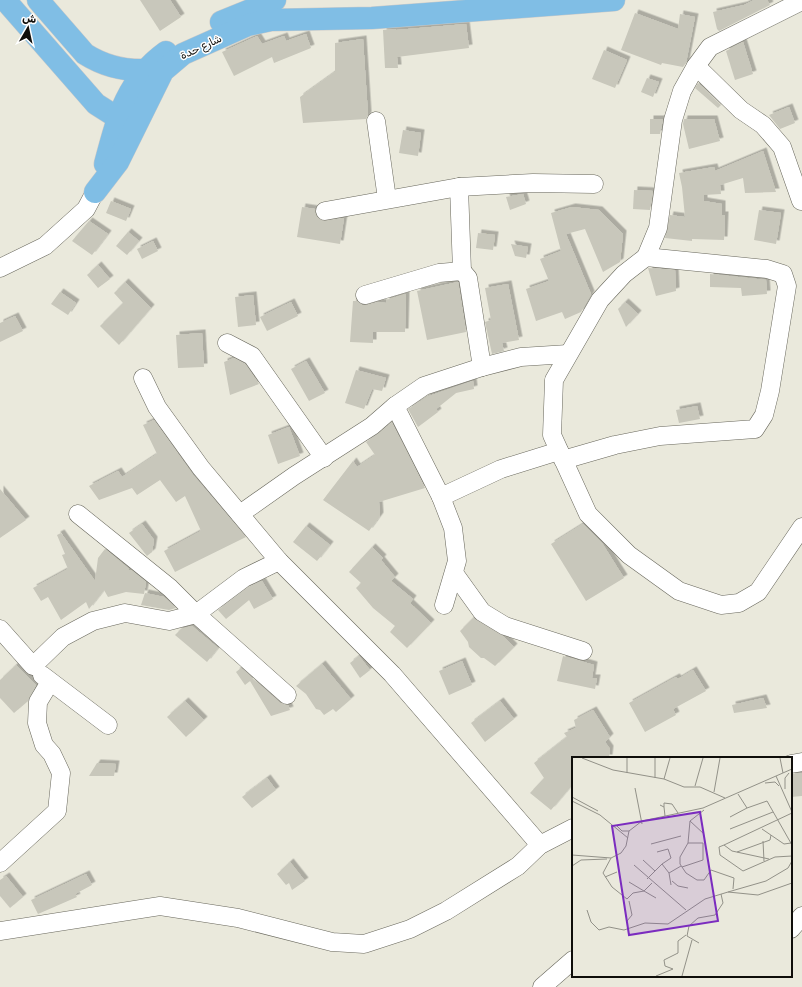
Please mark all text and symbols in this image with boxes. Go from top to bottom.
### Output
north arrow [8,8,48,48]
text: ش [22,11,37,26]
street label: شارع حدة [178,32,225,64]
inset map [572,757,792,977]

